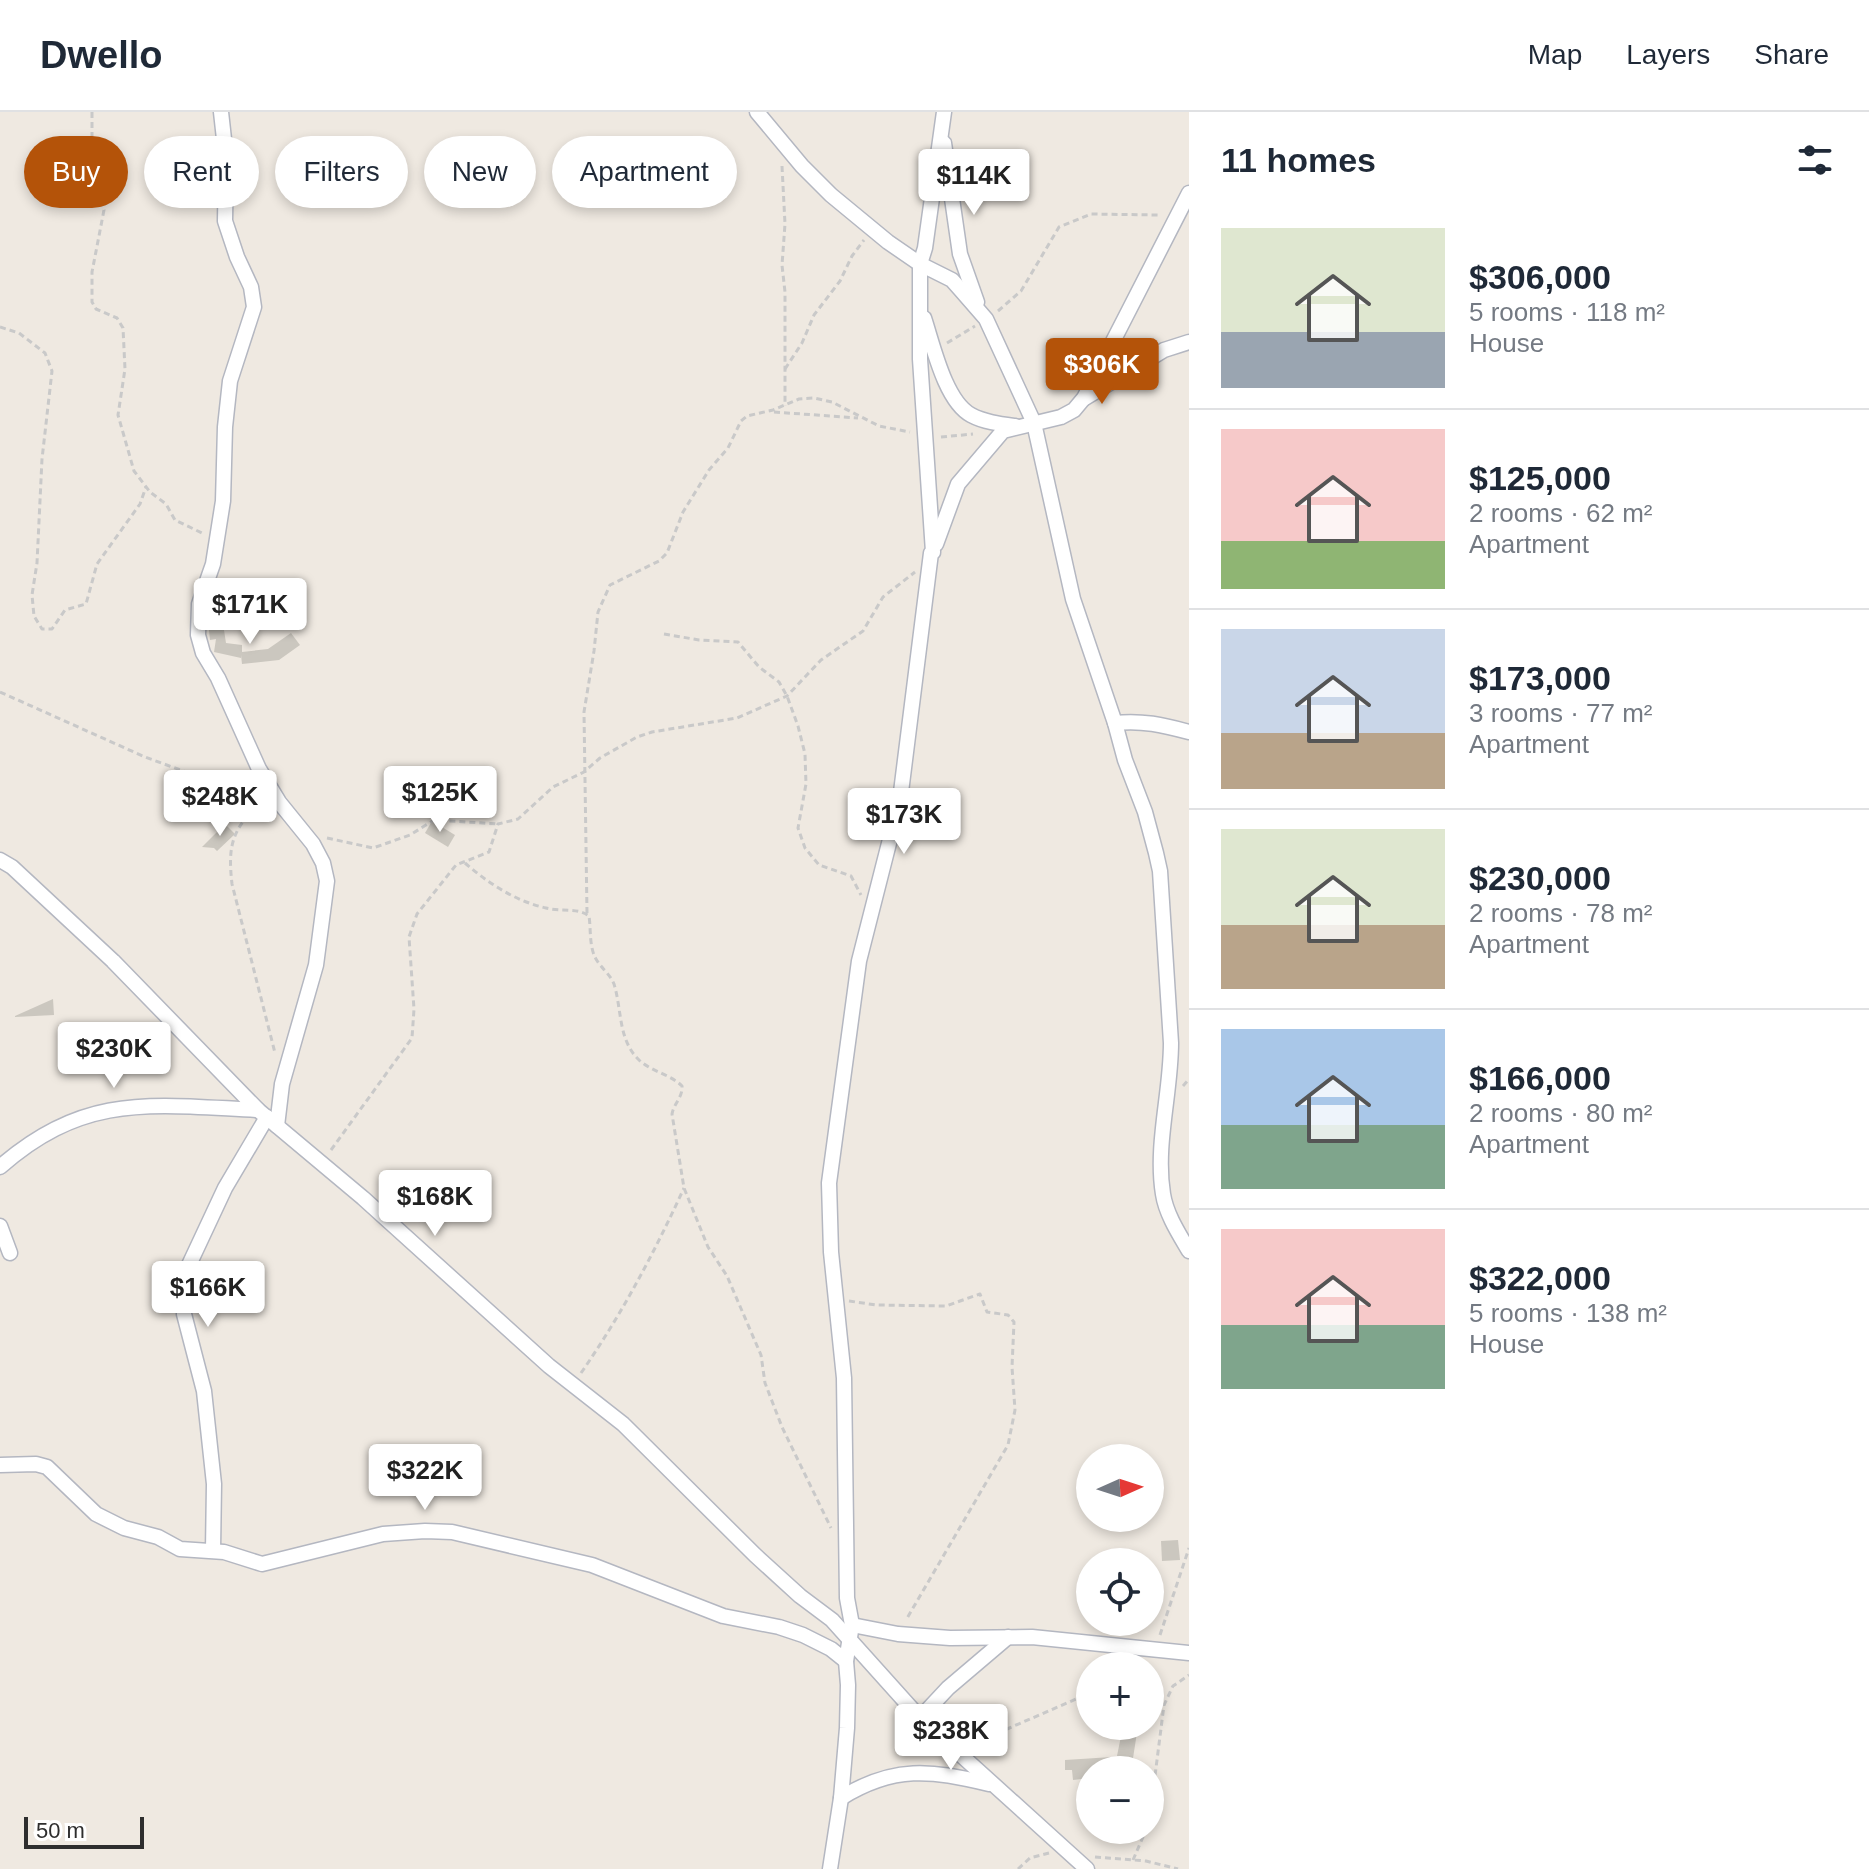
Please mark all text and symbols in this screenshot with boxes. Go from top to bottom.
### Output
text: Dwello [40,34,162,76]
text: Map [1528,39,1582,70]
text: Layers [1626,39,1710,70]
text: Share [1754,39,1829,70]
chip: Buy [24,136,128,208]
chip: Rent [144,136,259,208]
chip: Filters [275,136,408,208]
chip: New [424,136,536,208]
chip: Apartment [552,136,737,208]
icon: filters [1793,138,1837,182]
text: 11 homes [1221,141,1376,179]
pin: $114K [918,149,1030,217]
text: $114K [936,160,1012,190]
text: $306,000 [1469,258,1611,296]
icon: home [1285,260,1381,356]
text: 5 rooms · 118 m² [1469,297,1665,327]
text: House [1469,328,1544,358]
pin: $306K [1046,338,1158,406]
text: $306K [1064,349,1140,379]
text: $125,000 [1469,459,1611,497]
icon: home [1285,461,1381,557]
text: 2 rooms · 62 m² [1469,498,1653,528]
text: Apartment [1469,529,1589,559]
pin: $171K [194,578,306,646]
text: $171K [212,589,288,619]
text: $173,000 [1469,659,1611,697]
icon: home [1285,661,1381,757]
text: 3 rooms · 77 m² [1469,698,1653,728]
text: Apartment [1469,729,1589,759]
pin: $125K [384,766,496,834]
pin: $248K [164,770,276,838]
text: $125K [402,777,478,807]
text: $248K [182,781,258,811]
pin: $173K [848,788,960,856]
text: $173K [866,799,942,829]
text: $230,000 [1469,859,1611,897]
icon: home [1285,861,1381,957]
text: 2 rooms · 78 m² [1469,898,1653,928]
text: Apartment [1469,929,1589,959]
pin: $230K [58,1022,170,1090]
text: $230K [76,1033,152,1063]
text: $166,000 [1469,1059,1611,1097]
icon: home [1285,1061,1381,1157]
text: 2 rooms · 80 m² [1469,1098,1653,1128]
text: Apartment [1469,1129,1589,1159]
pin: $168K [379,1170,491,1238]
text: $168K [397,1181,473,1211]
text: $322,000 [1469,1259,1611,1297]
pin: $166K [152,1261,264,1329]
icon: home [1285,1261,1381,1357]
text: $166K [170,1272,246,1302]
text: 5 rooms · 138 m² [1469,1298,1667,1328]
text: House [1469,1329,1544,1359]
pin: $322K [369,1444,481,1512]
north arrow [1076,1444,1164,1532]
map controls [1076,1444,1164,1844]
text: $322K [387,1455,463,1485]
button: locate [1076,1548,1164,1636]
button: + [1076,1652,1164,1740]
pin: $238K [895,1704,1007,1772]
text: $238K [913,1715,989,1745]
button: − [1076,1756,1164,1844]
scale bar [24,1813,144,1849]
text: 50 m [36,1818,85,1843]

